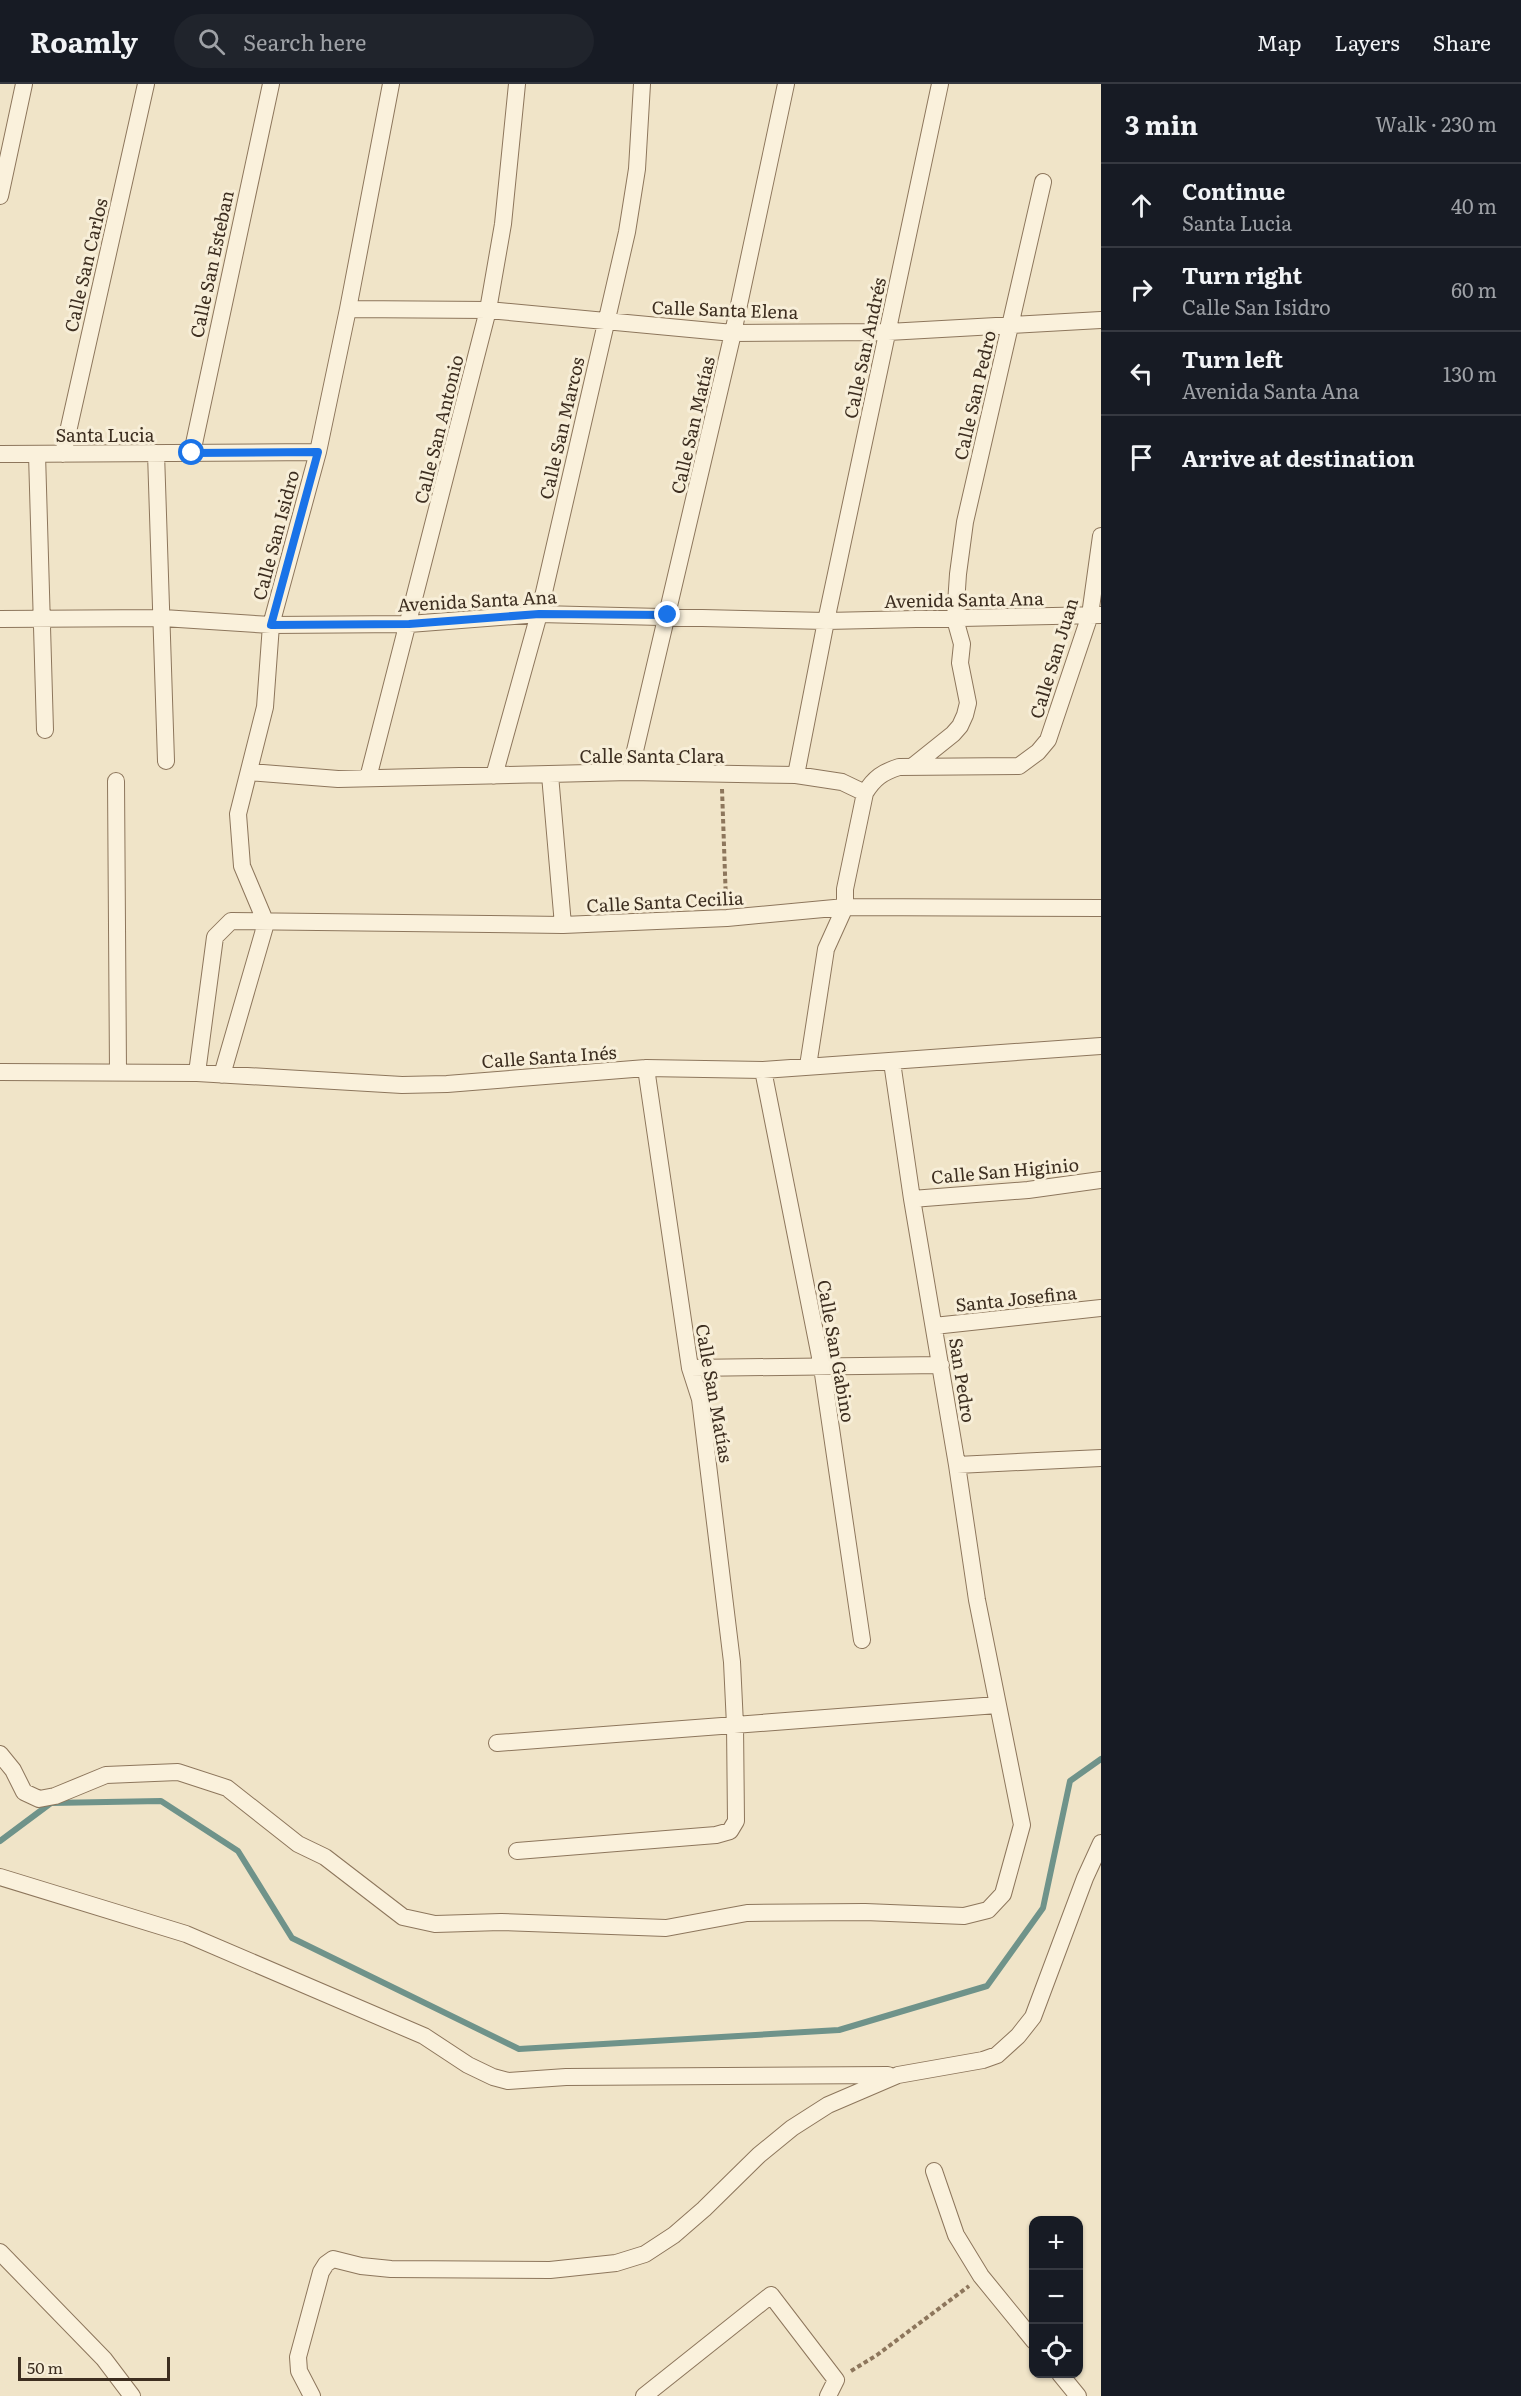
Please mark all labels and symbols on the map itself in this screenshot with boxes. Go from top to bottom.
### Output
street label: Calle San Esteban [182,188,240,340]
street label: Calle San Carlos [56,195,114,335]
street label: Calle San Andrés [836,275,892,421]
street label: Calle Santa Elena [651,293,799,325]
street label: Calle San Pedro [946,327,1002,463]
street label: Calle San Antonio [406,352,470,506]
street label: Calle San Marcos [531,354,591,502]
street label: Calle San Matías [663,354,721,496]
street label: Santa Lucia [55,421,155,448]
route start [178,439,204,465]
street label: Calle San Isidro [245,467,305,603]
street label: Avenida Santa Ana [397,582,558,618]
street label: Avenida Santa Ana [884,584,1044,614]
street label: Calle San Juan [1022,594,1084,722]
route end [654,601,680,627]
street label: Calle Santa Clara [580,742,725,769]
street label: Calle Santa Cecilia [586,883,745,919]
street label: Calle Santa Inés [481,1038,617,1074]
street label: Calle San Higinio [930,1150,1080,1190]
street label: Calle San Gabino [811,1277,863,1425]
street label: Santa Josefina [954,1278,1078,1318]
street label: Calle San Matías [690,1322,740,1464]
street label: San Pedro [943,1336,983,1424]
scale bar [18,2354,170,2382]

